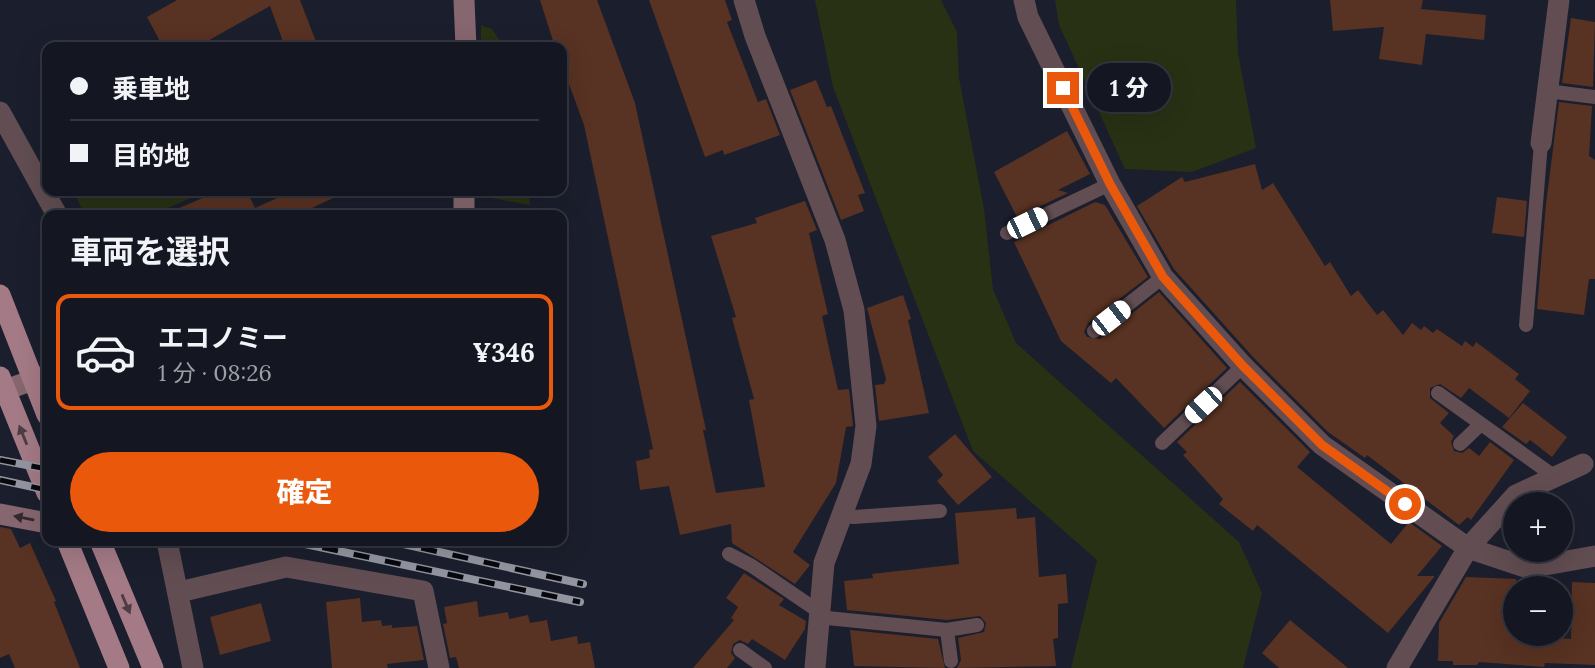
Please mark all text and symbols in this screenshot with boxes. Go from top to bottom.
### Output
callout: 1 分 [1088,64,1172,112]
text: 乗車地 [112,72,190,105]
route end [1047,72,1079,104]
text: 1 分 [1110,73,1148,102]
text: 目的地 [112,139,190,172]
car [1004,204,1051,242]
text: 車両を選択 [70,231,230,272]
car [1088,297,1135,339]
icon: car [74,321,137,384]
text: エコノミー [158,321,288,354]
text: ¥346 [472,336,535,369]
text: 1 分 · 08:26 [158,358,272,387]
car [1181,383,1226,427]
one-way arrow [18,425,29,446]
button: 確定 [70,452,539,532]
route start [1389,488,1421,520]
map controls [1503,492,1573,646]
button: + [1503,492,1573,562]
one-way arrow [13,512,35,523]
button: − [1503,576,1573,646]
one-way arrow [121,593,132,614]

